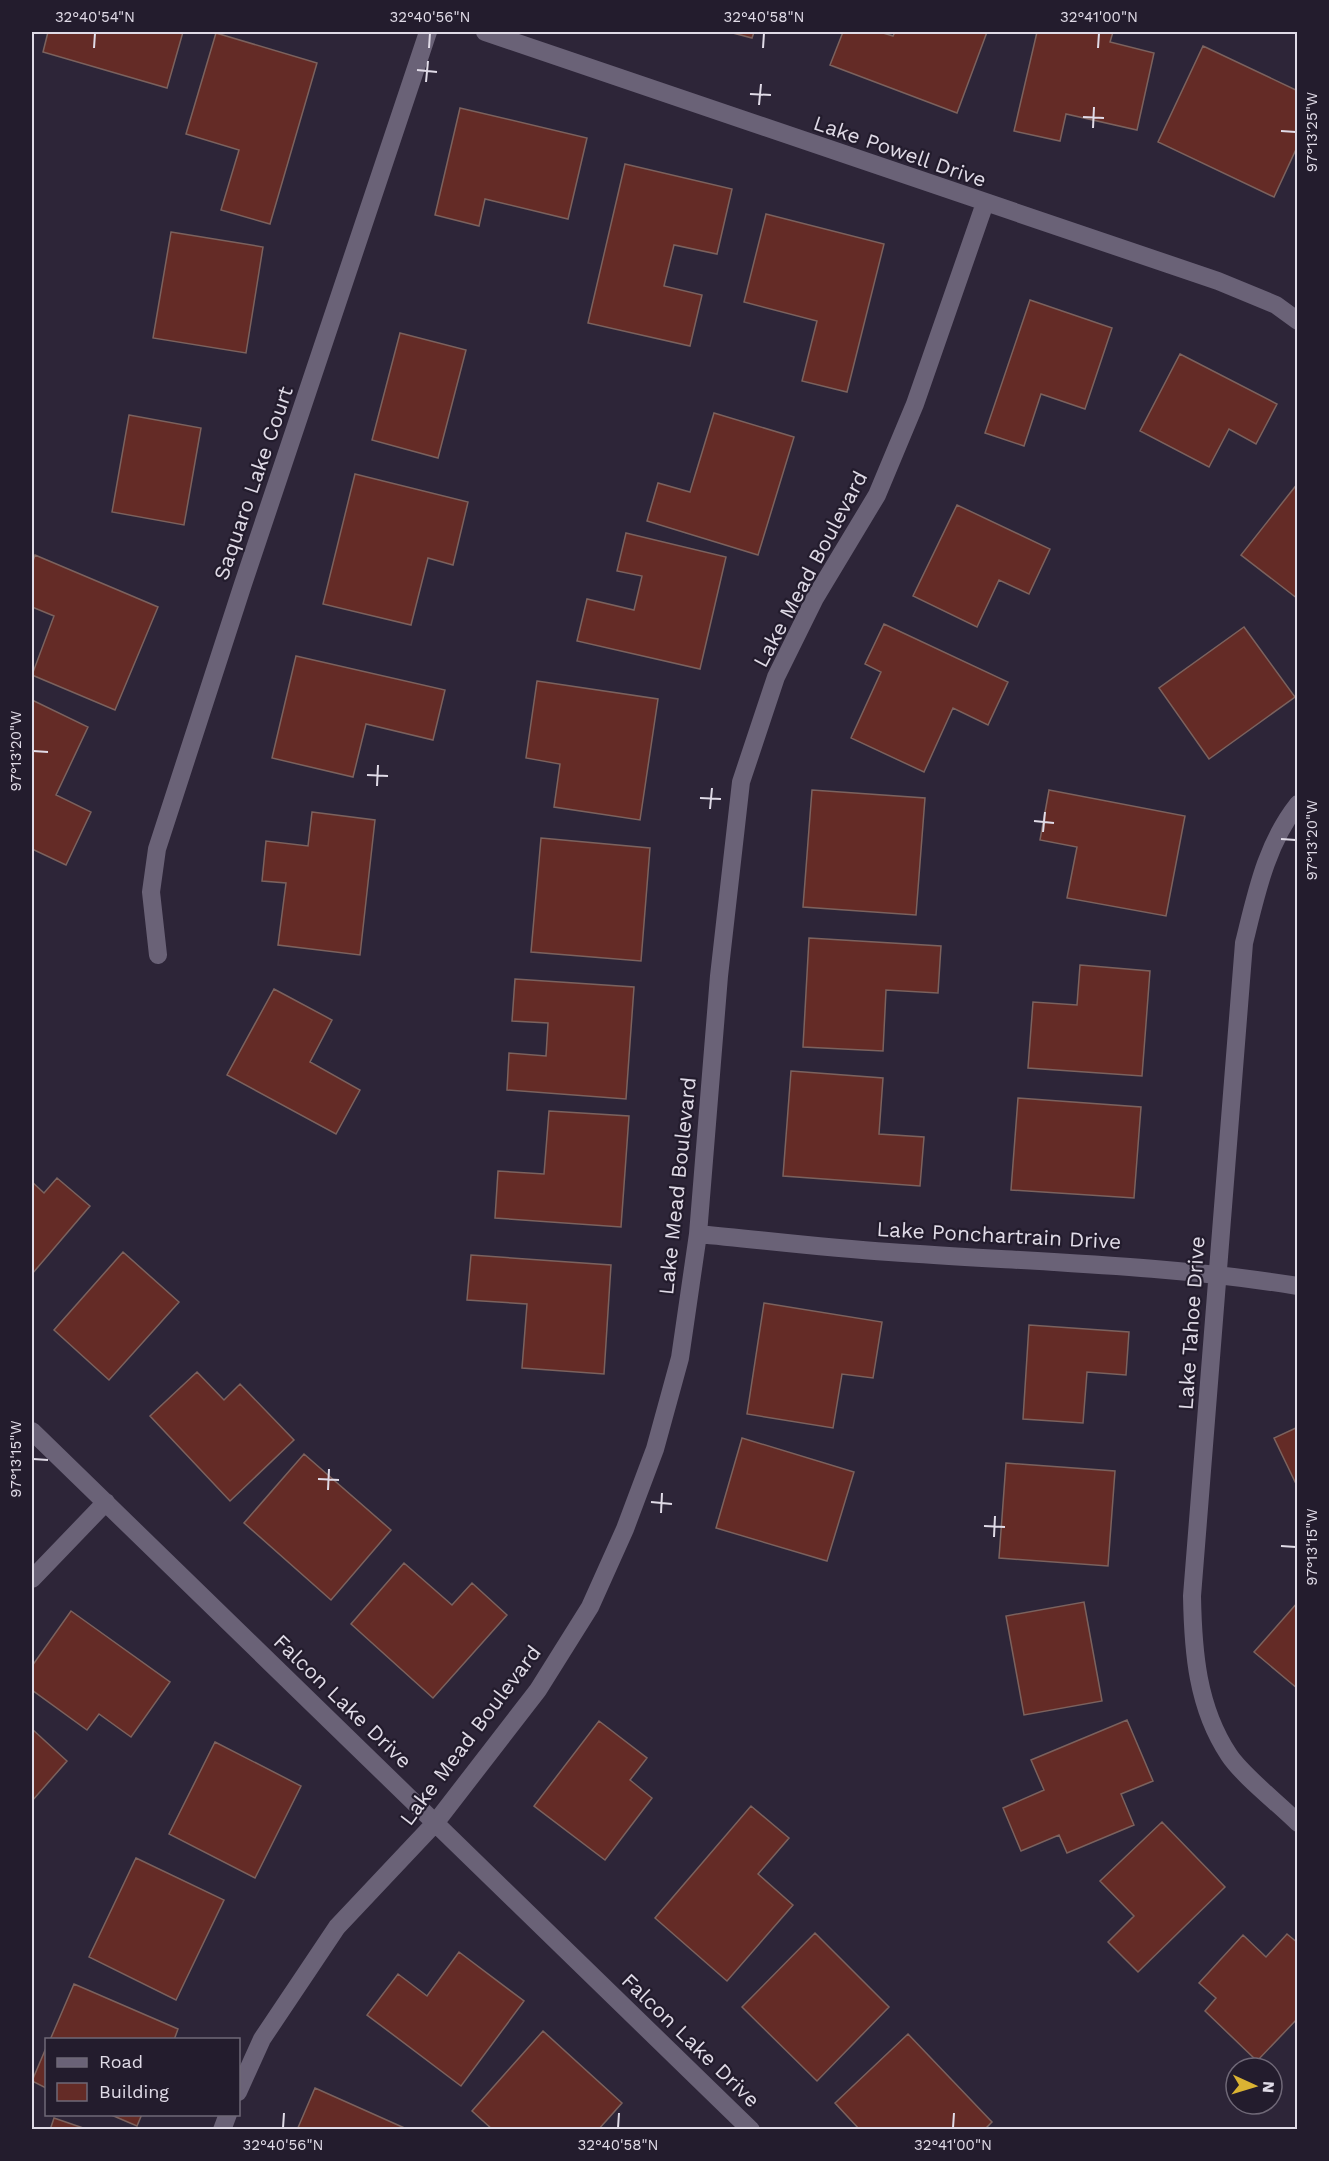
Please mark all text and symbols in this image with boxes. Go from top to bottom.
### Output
text: 32°40'54"N [55,8,135,26]
text: 32°40'56"N [390,8,470,26]
text: 32°40'58"N [723,8,805,26]
text: 32°41'00"N [1060,8,1138,26]
text: 97°13'25"W [1303,92,1321,172]
street label: Lake Powell Drive [810,110,990,192]
street label: Saquaro Lake Court [208,383,298,583]
street label: Lake Mead Boulevard [748,467,872,671]
text: 97°13'20"W [7,711,25,791]
text: 97°13'20"W [1303,800,1321,880]
street label: Lake Mead Boulevard [653,1076,701,1296]
street label: Lake Ponchartrain Drive [876,1216,1122,1254]
street label: Lake Tahoe Drive [1172,1235,1210,1411]
text: 97°13'15"W [7,1420,25,1498]
text: 97°13'15"W [1303,1508,1321,1586]
street label: Falcon Lake Drive [269,1629,417,1773]
street label: Lake Mead Boulevard [394,1640,546,1830]
street label: Falcon Lake Drive [617,1968,765,2112]
legend [45,2038,240,2116]
text: Road [99,2051,143,2072]
north arrow [1224,2056,1284,2116]
text: N [1259,2080,1278,2094]
text: Building [99,2081,169,2102]
text: 32°40'56"N [243,2136,323,2154]
text: 32°40'58"N [577,2136,659,2154]
text: 32°41'00"N [914,2136,992,2154]

